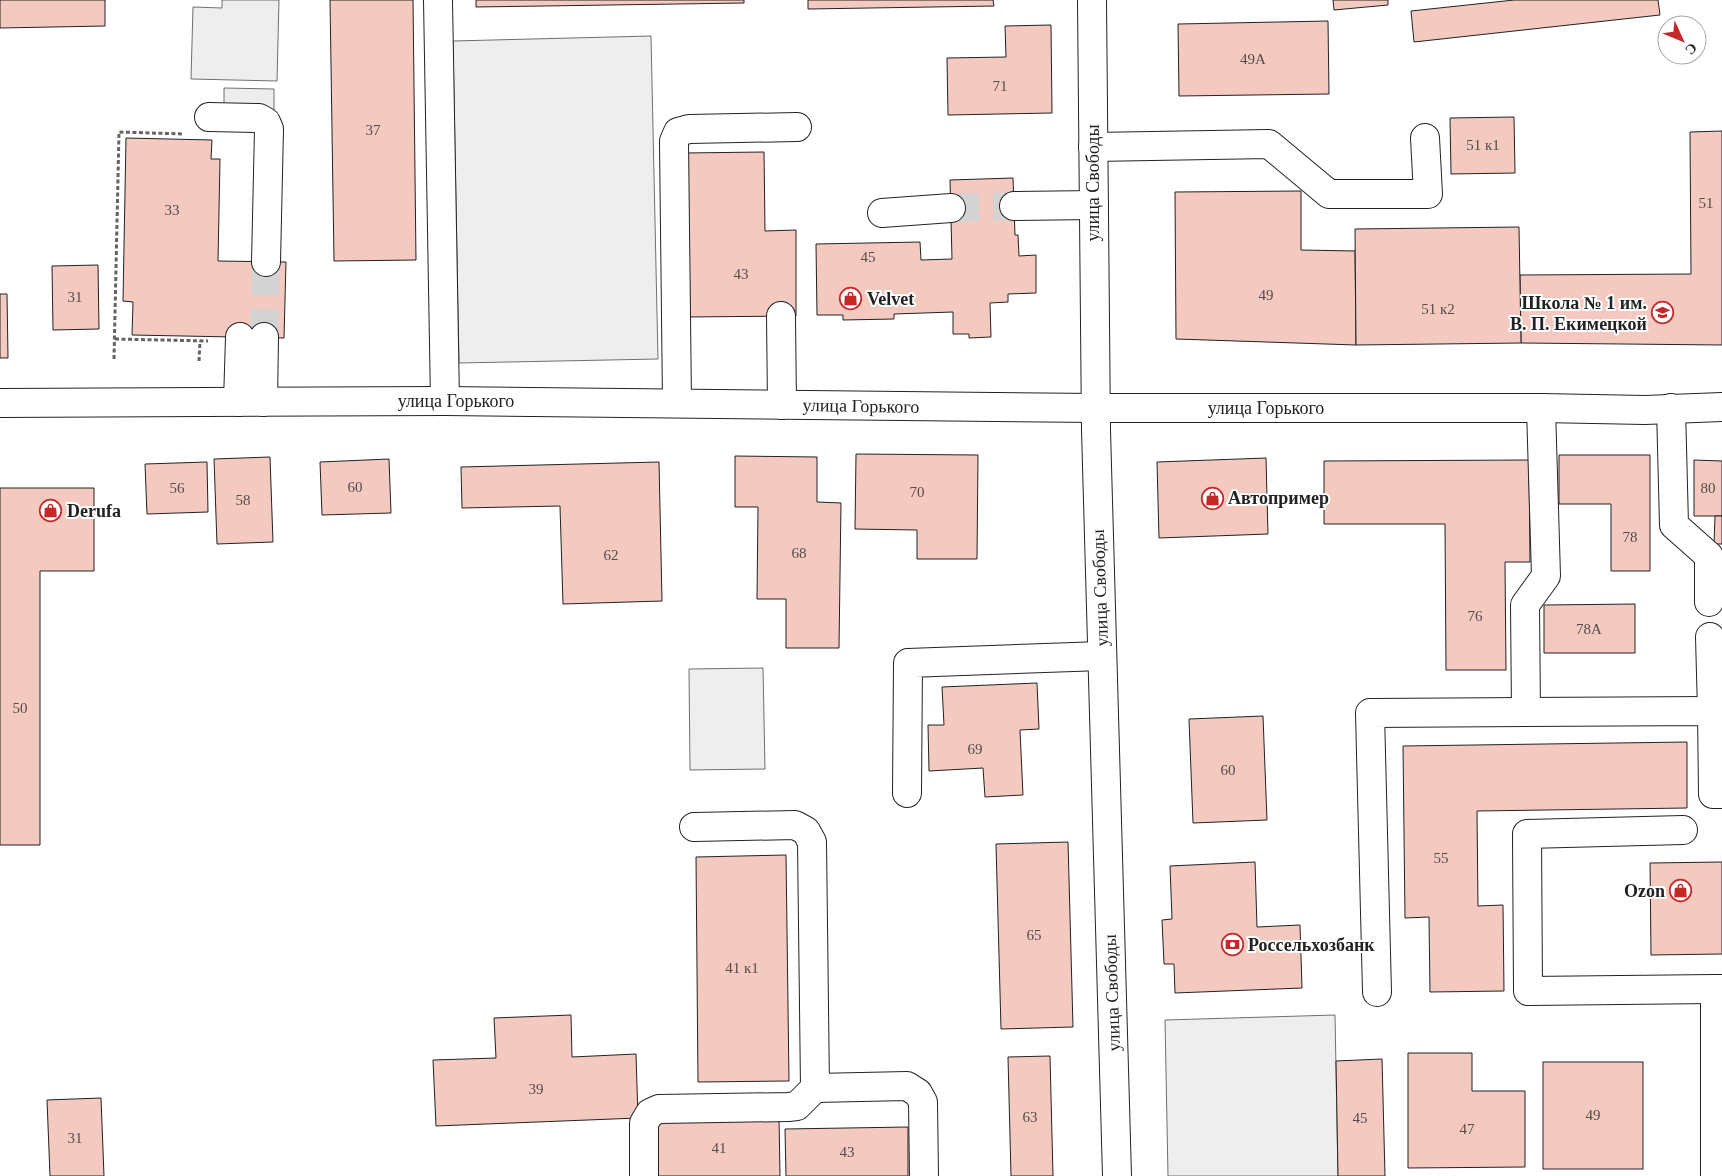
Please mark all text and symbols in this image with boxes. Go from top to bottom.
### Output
north arrow [1657,15,1707,65]
text: С [1682,40,1700,58]
house number: 49А [1240,51,1266,67]
house number: 71 [993,78,1008,94]
house number: 37 [366,122,381,138]
street label: улица Свободы [1083,124,1103,242]
house number: 51 к1 [1466,137,1500,153]
house number: 51 [1699,195,1714,211]
house number: 33 [165,202,180,218]
house number: 45 [861,249,876,265]
house number: 43 [734,266,749,282]
shop icon: Velvet [839,287,863,311]
house number: 49 [1259,287,1274,303]
house number: 31 [68,289,83,305]
place label: Velvet [867,289,914,309]
place label: Школа № 1 им. В. П. Екимецкой [1510,293,1647,334]
house number: 51 к2 [1421,301,1455,317]
school or university icon: Школа № 1 им. В. П. Екимецкой [1651,301,1675,325]
street label: улица Горького [398,391,514,411]
street label: улица Горького [802,395,920,417]
street label: улица Горького [1208,398,1324,418]
house number: 60 [348,479,363,495]
house number: 56 [170,480,185,496]
house number: 80 [1701,480,1716,496]
house number: 70 [910,484,925,500]
shop icon: Автопример [1200,486,1224,510]
place label: Автопример [1228,488,1329,508]
house number: 58 [236,492,251,508]
shop icon: Derufa [39,499,63,523]
place label: Derufa [67,501,121,521]
street label: улица Свободы [1088,529,1112,647]
house number: 78 [1623,529,1638,545]
house number: 68 [792,545,807,561]
house number: 62 [604,547,619,563]
house number: 76 [1468,608,1483,624]
house number: 78А [1576,621,1602,637]
house number: 50 [13,700,28,716]
house number: 69 [968,741,983,757]
house number: 60 [1221,762,1236,778]
house number: 55 [1434,850,1449,866]
shop icon: Ozon [1669,879,1693,903]
place label: Ozon [1624,881,1665,901]
house number: 65 [1027,927,1042,943]
bank icon: Россельхозбанк [1220,933,1244,957]
street label: улица Свободы [1100,934,1124,1052]
place label: Россельхозбанк [1248,935,1375,955]
house number: 41 к1 [725,960,759,976]
house number: 39 [529,1081,544,1097]
house number: 49 [1586,1107,1601,1123]
house number: 63 [1023,1109,1038,1125]
house number: 45 [1353,1110,1368,1126]
house number: 47 [1460,1121,1475,1137]
house number: 31 [68,1130,83,1146]
house number: 41 [712,1140,727,1156]
house number: 43 [840,1144,855,1160]

